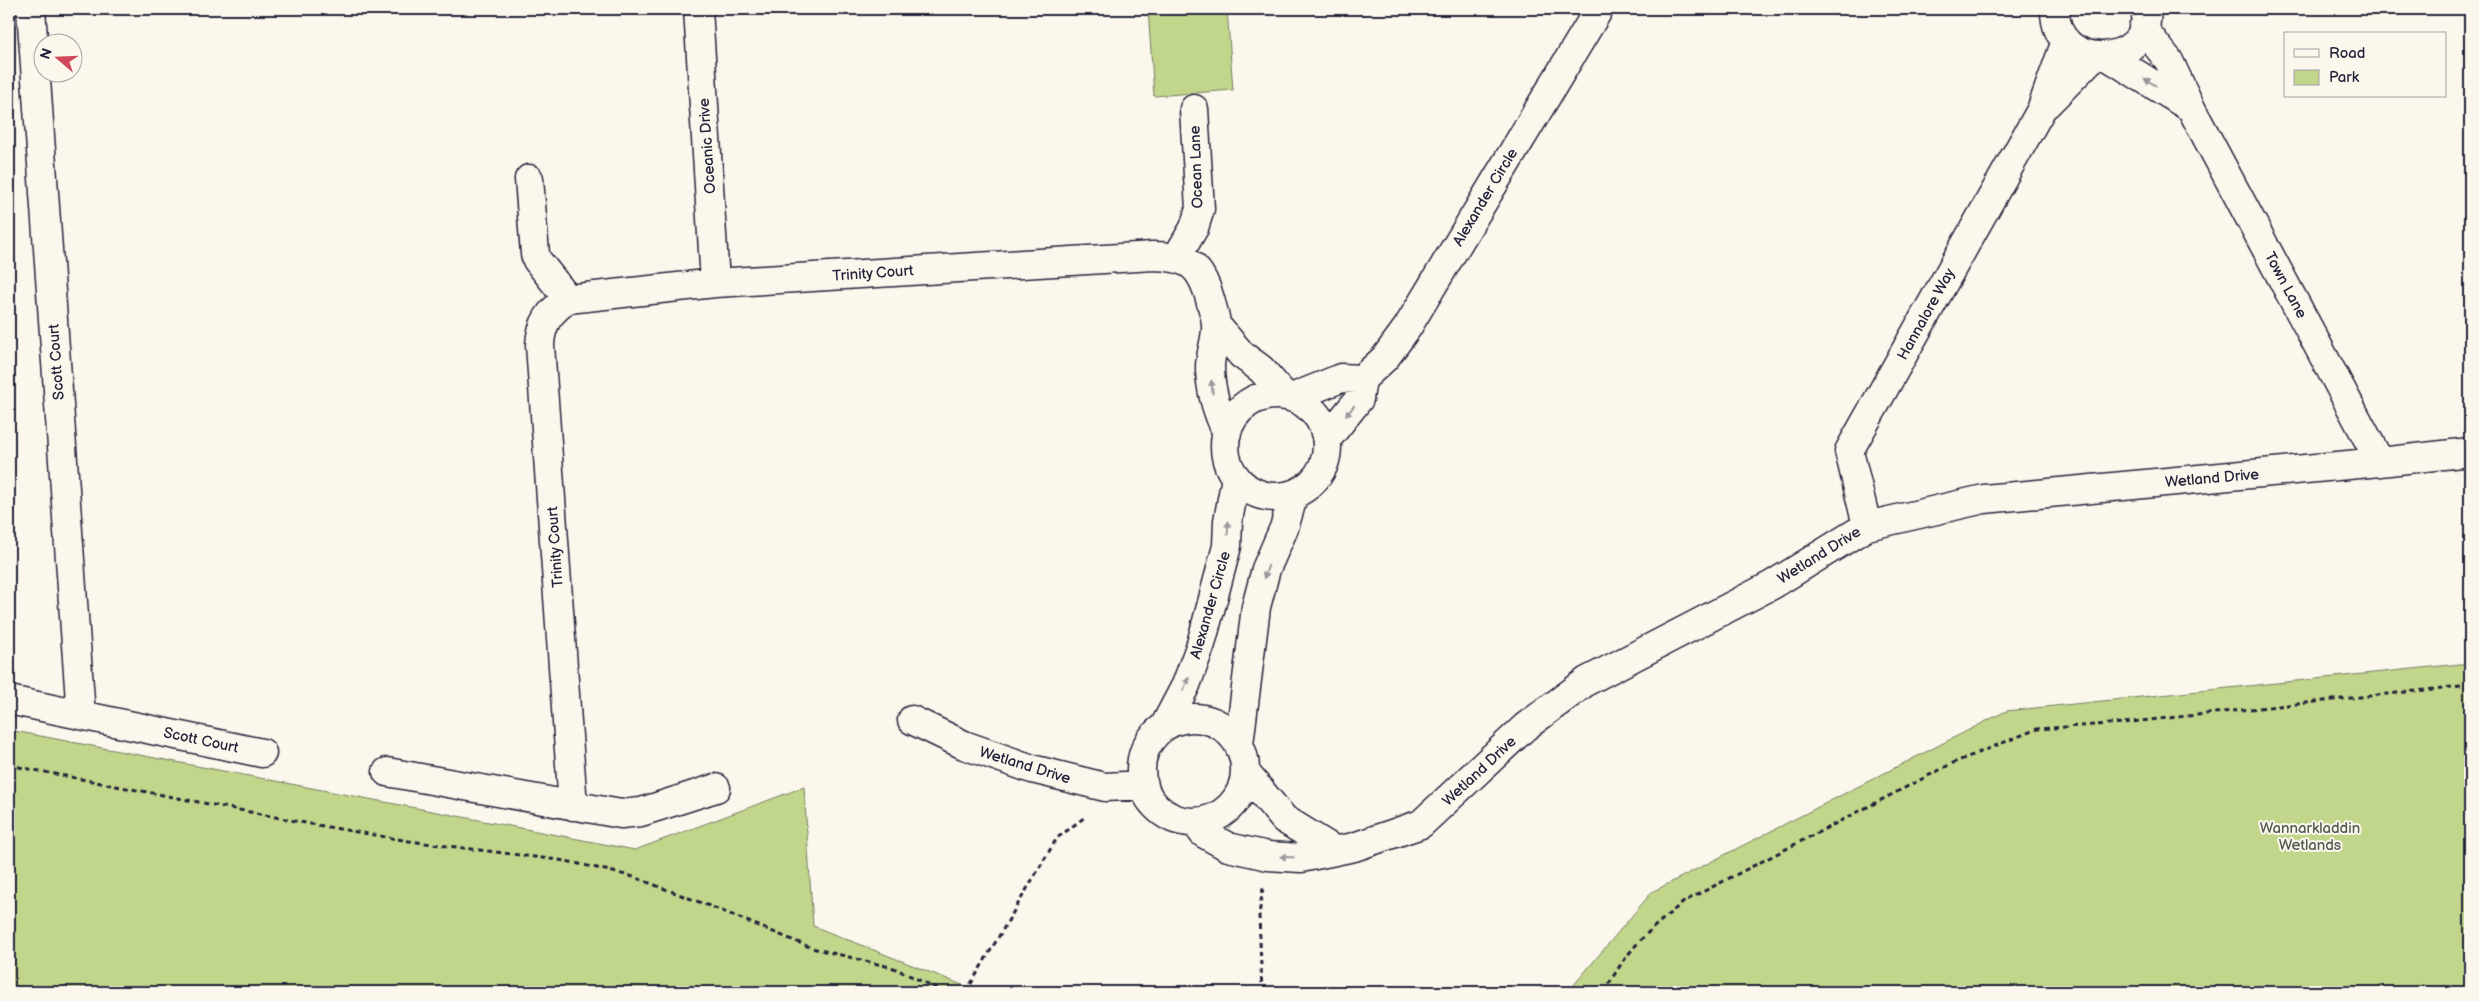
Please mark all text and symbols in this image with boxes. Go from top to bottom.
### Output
north arrow [32,32,82,82]
legend [2284,32,2446,98]
text: Road [2329,44,2365,63]
text: N [36,46,56,62]
text: Park [2329,68,2360,87]
one-way arrow [2144,78,2157,87]
street label: Oceanic Drive [695,97,720,194]
street label: Ocean Lane [1186,125,1207,209]
street label: Alexander Circle [1449,145,1522,250]
street label: Town Lane [2260,249,2311,322]
street label: Trinity Court [832,261,915,286]
street label: Hannalore Way [1893,265,1960,364]
street label: Scott Court [44,323,69,401]
one-way arrow [1208,379,1216,395]
one-way arrow [1344,404,1355,417]
street label: Wetland Drive [2164,465,2260,492]
street label: Trinity Court [543,505,568,588]
one-way arrow [1225,519,1233,535]
street label: Wetland Drive [1774,522,1864,589]
street label: Alexander Circle [1186,549,1235,661]
one-way arrow [1262,565,1269,580]
one-way arrow [1182,677,1190,691]
street label: Scott Court [162,723,241,758]
street label: Wetland Drive [1438,732,1520,811]
street label: Wetland Drive [977,743,1073,788]
park label: Wannarkladdin Wetlands [2260,819,2360,855]
one-way arrow [1278,853,1294,861]

